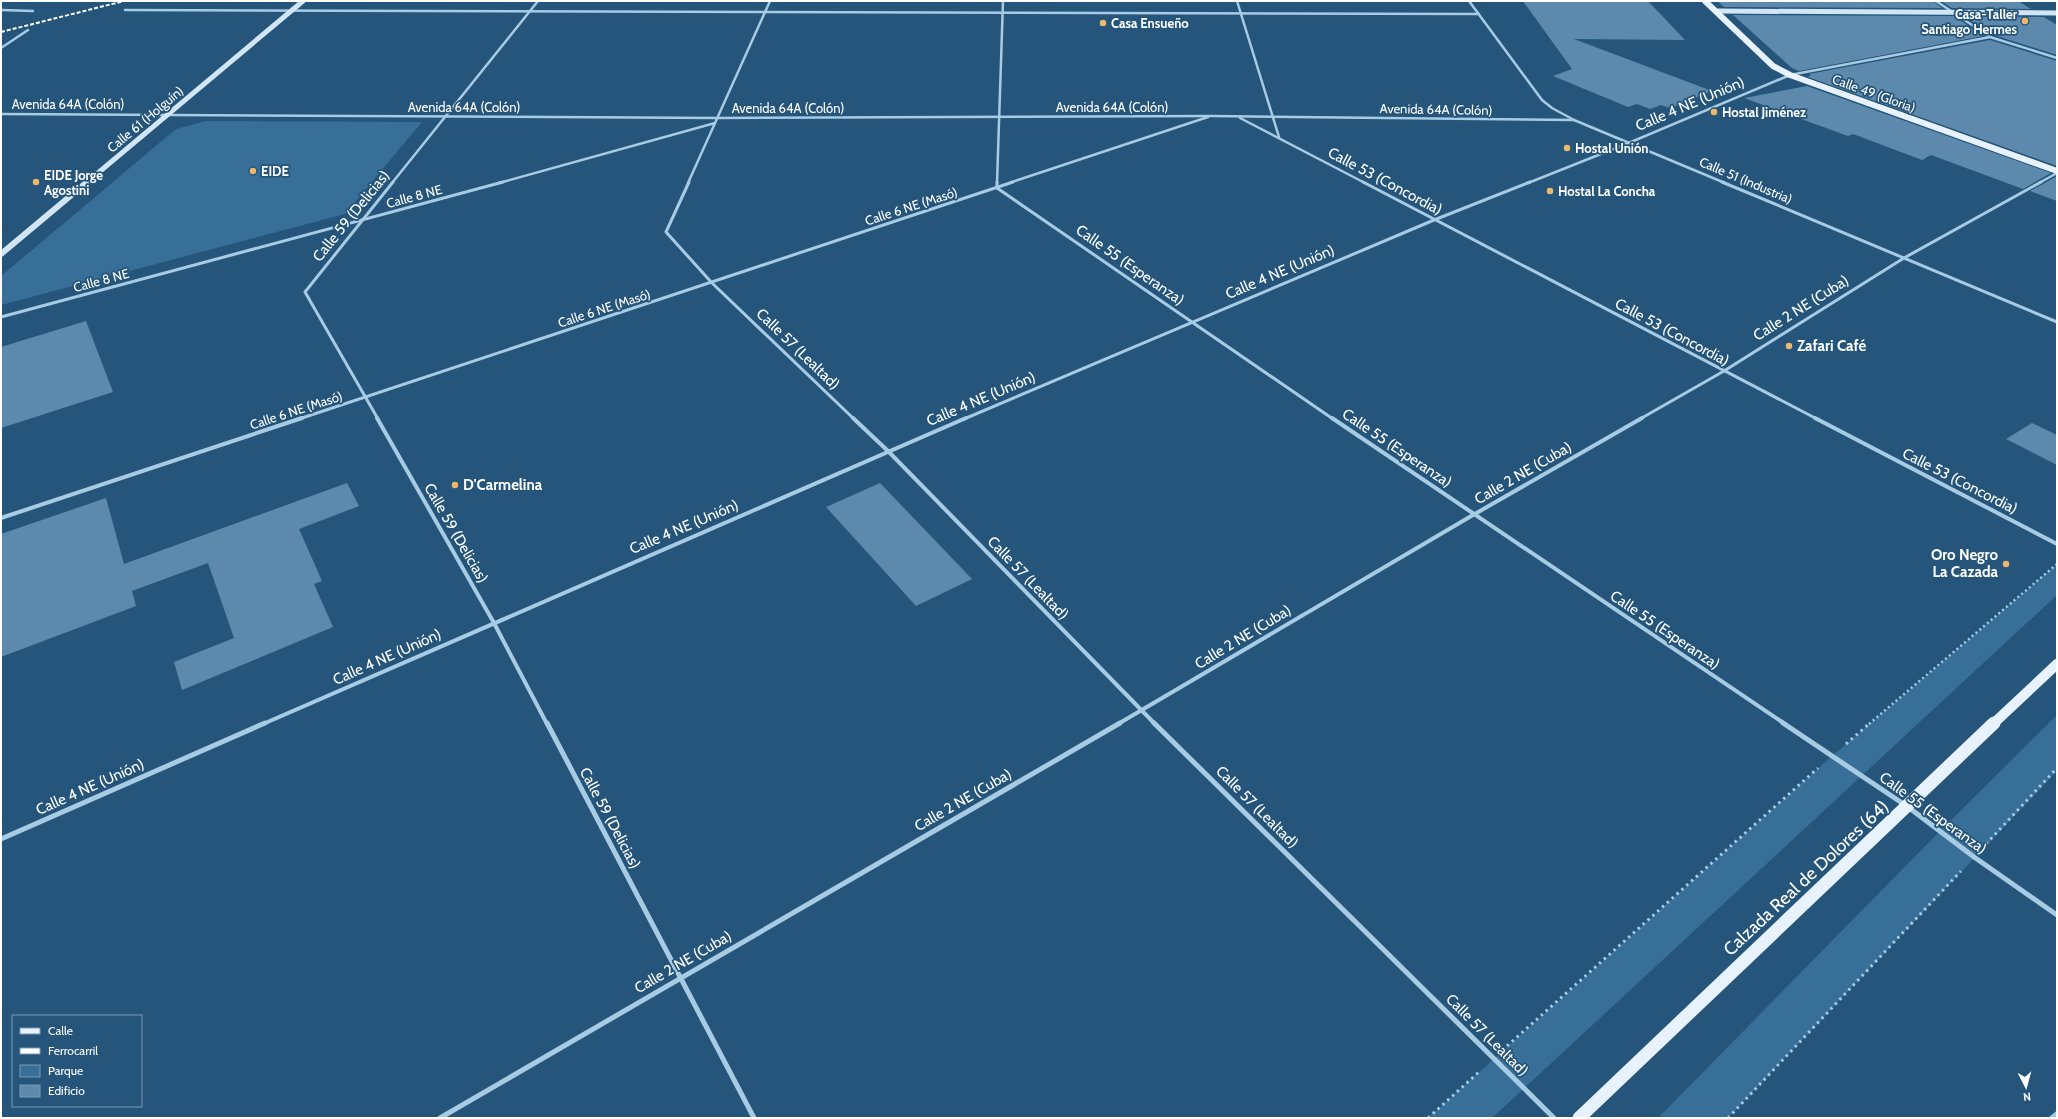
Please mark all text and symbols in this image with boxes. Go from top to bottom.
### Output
place label: Casa-Taller Santiago Hermes [1921,6,2018,37]
place label: Casa Ensueño [1111,15,1189,31]
marker: Casa-Taller Santiago Hermes [2020,16,2030,26]
marker: Casa Ensueño [1098,18,1108,28]
street label: Calle 49 (Gloria) [1830,71,1918,115]
street label: Calle 4 NE (Unión) [1633,73,1747,135]
street label: Calle 61 (Holguín) [104,82,186,156]
street label: Avenida 64A (Colón) [12,96,124,112]
street label: Avenida 64A (Colón) [408,99,520,115]
street label: Avenida 64A (Colón) [1056,99,1168,115]
street label: Avenida 64A (Colón) [732,100,844,116]
street label: Avenida 64A (Colón) [1380,100,1492,118]
place label: Hostal Jiménez [1722,104,1806,120]
marker: Hostal Jiménez [1709,107,1719,117]
place label: Hostal Unión [1575,140,1649,156]
street label: Calle 53 (Concordia) [1325,143,1445,219]
marker: Hostal Unión [1562,143,1572,153]
street label: Calle 51 (Industria) [1697,153,1795,207]
place label: EIDE [261,163,289,179]
marker: EIDE [248,166,258,176]
place label: EIDE Jorge Agostini [44,167,103,198]
street label: Calle 59 (Delicias) [309,167,393,265]
marker: EIDE Jorge Agostini [31,177,41,187]
street label: Calle 8 NE [384,181,444,211]
place label: Hostal La Concha [1558,183,1656,199]
street label: Calle 6 NE (Masó) [863,184,959,228]
marker: Hostal La Concha [1545,186,1555,196]
street label: Calle 55 (Esperanza) [1072,221,1188,309]
street label: Calle 4 NE (Unión) [1223,241,1337,303]
street label: Calle 8 NE [71,265,131,295]
street label: Calle 2 NE (Cuba) [1750,271,1852,345]
street label: Calle 6 NE (Masó) [556,286,652,330]
street label: Calle 53 (Concordia) [1612,294,1732,370]
street label: Calle 57 (Lealtad) [753,305,843,393]
place label: Zafari Café [1797,337,1866,355]
marker: Zafari Café [1784,341,1794,351]
street label: Calle 4 NE (Unión) [924,368,1038,430]
street label: Calle 6 NE (Masó) [248,388,344,432]
street label: Calle 55 (Esperanza) [1339,405,1455,491]
street label: Calle 2 NE (Cuba) [1471,438,1575,508]
street label: Calle 53 (Concordia) [1899,444,2021,518]
place label: D'Carmelina [463,476,543,494]
street label: Calle 59 (Delicias) [420,480,492,586]
marker: D'Carmelina [450,480,460,490]
street label: Calle 4 NE (Unión) [627,496,741,558]
street label: Calle 57 (Lealtad) [984,533,1072,623]
place label: Oro Negro La Cazada [1931,546,1999,581]
marker: Oro Negro La Cazada [2001,559,2011,569]
street label: Calle 55 (Esperanza) [1607,587,1723,673]
street label: Calle 2 NE (Cuba) [1192,601,1294,673]
street label: Calle 4 NE (Unión) [330,625,444,689]
street label: Calle 4 NE (Unión) [33,755,147,819]
street label: Calle 57 (Lealtad) [1212,762,1302,852]
street label: Calle 59 (Delicias) [576,764,644,872]
street label: Calle 2 NE (Cuba) [911,765,1015,835]
street label: Calle 55 (Esperanza) [1876,768,1990,858]
street label: Calzada Real de Dolores (64) [1719,796,1893,960]
street label: Calle 2 NE (Cuba) [631,927,735,997]
street label: Calle 57 (Lealtad) [1442,990,1532,1080]
legend [12,1015,142,1107]
text: Calle [48,1023,73,1038]
text: Ferrocarril [48,1043,98,1058]
text: Parque [48,1063,83,1078]
north arrow [2006,1067,2046,1107]
text: Edificio [48,1083,85,1098]
text: N [2022,1090,2032,1104]

